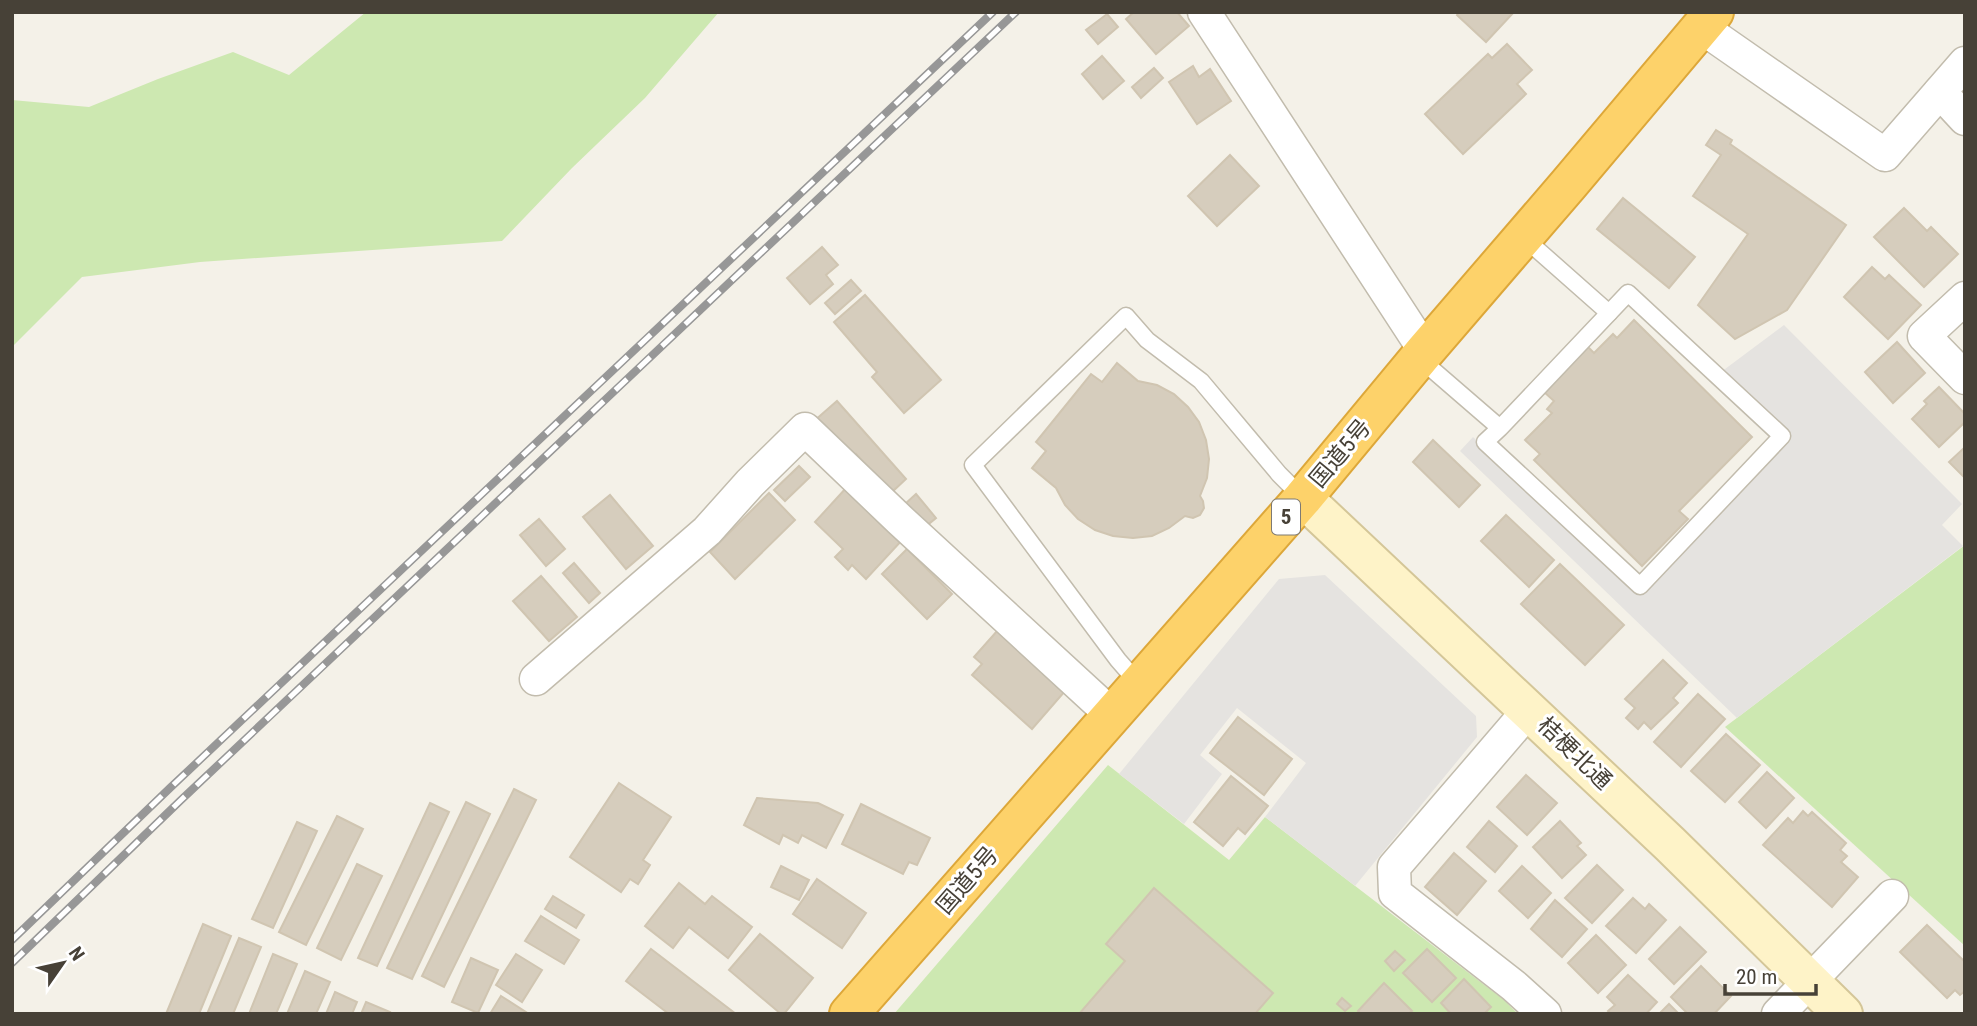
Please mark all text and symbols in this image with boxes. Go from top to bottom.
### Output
street label: 国道5号 [1304,414,1377,493]
road number: 5 [1272,500,1300,534]
street label: 桔梗北通 [1532,712,1617,795]
street label: 国道5号 [931,841,1004,920]
north arrow [28,928,98,998]
text: N [64,943,89,965]
scale bar [1725,953,1816,997]
text: 20 m [1736,965,1777,989]

